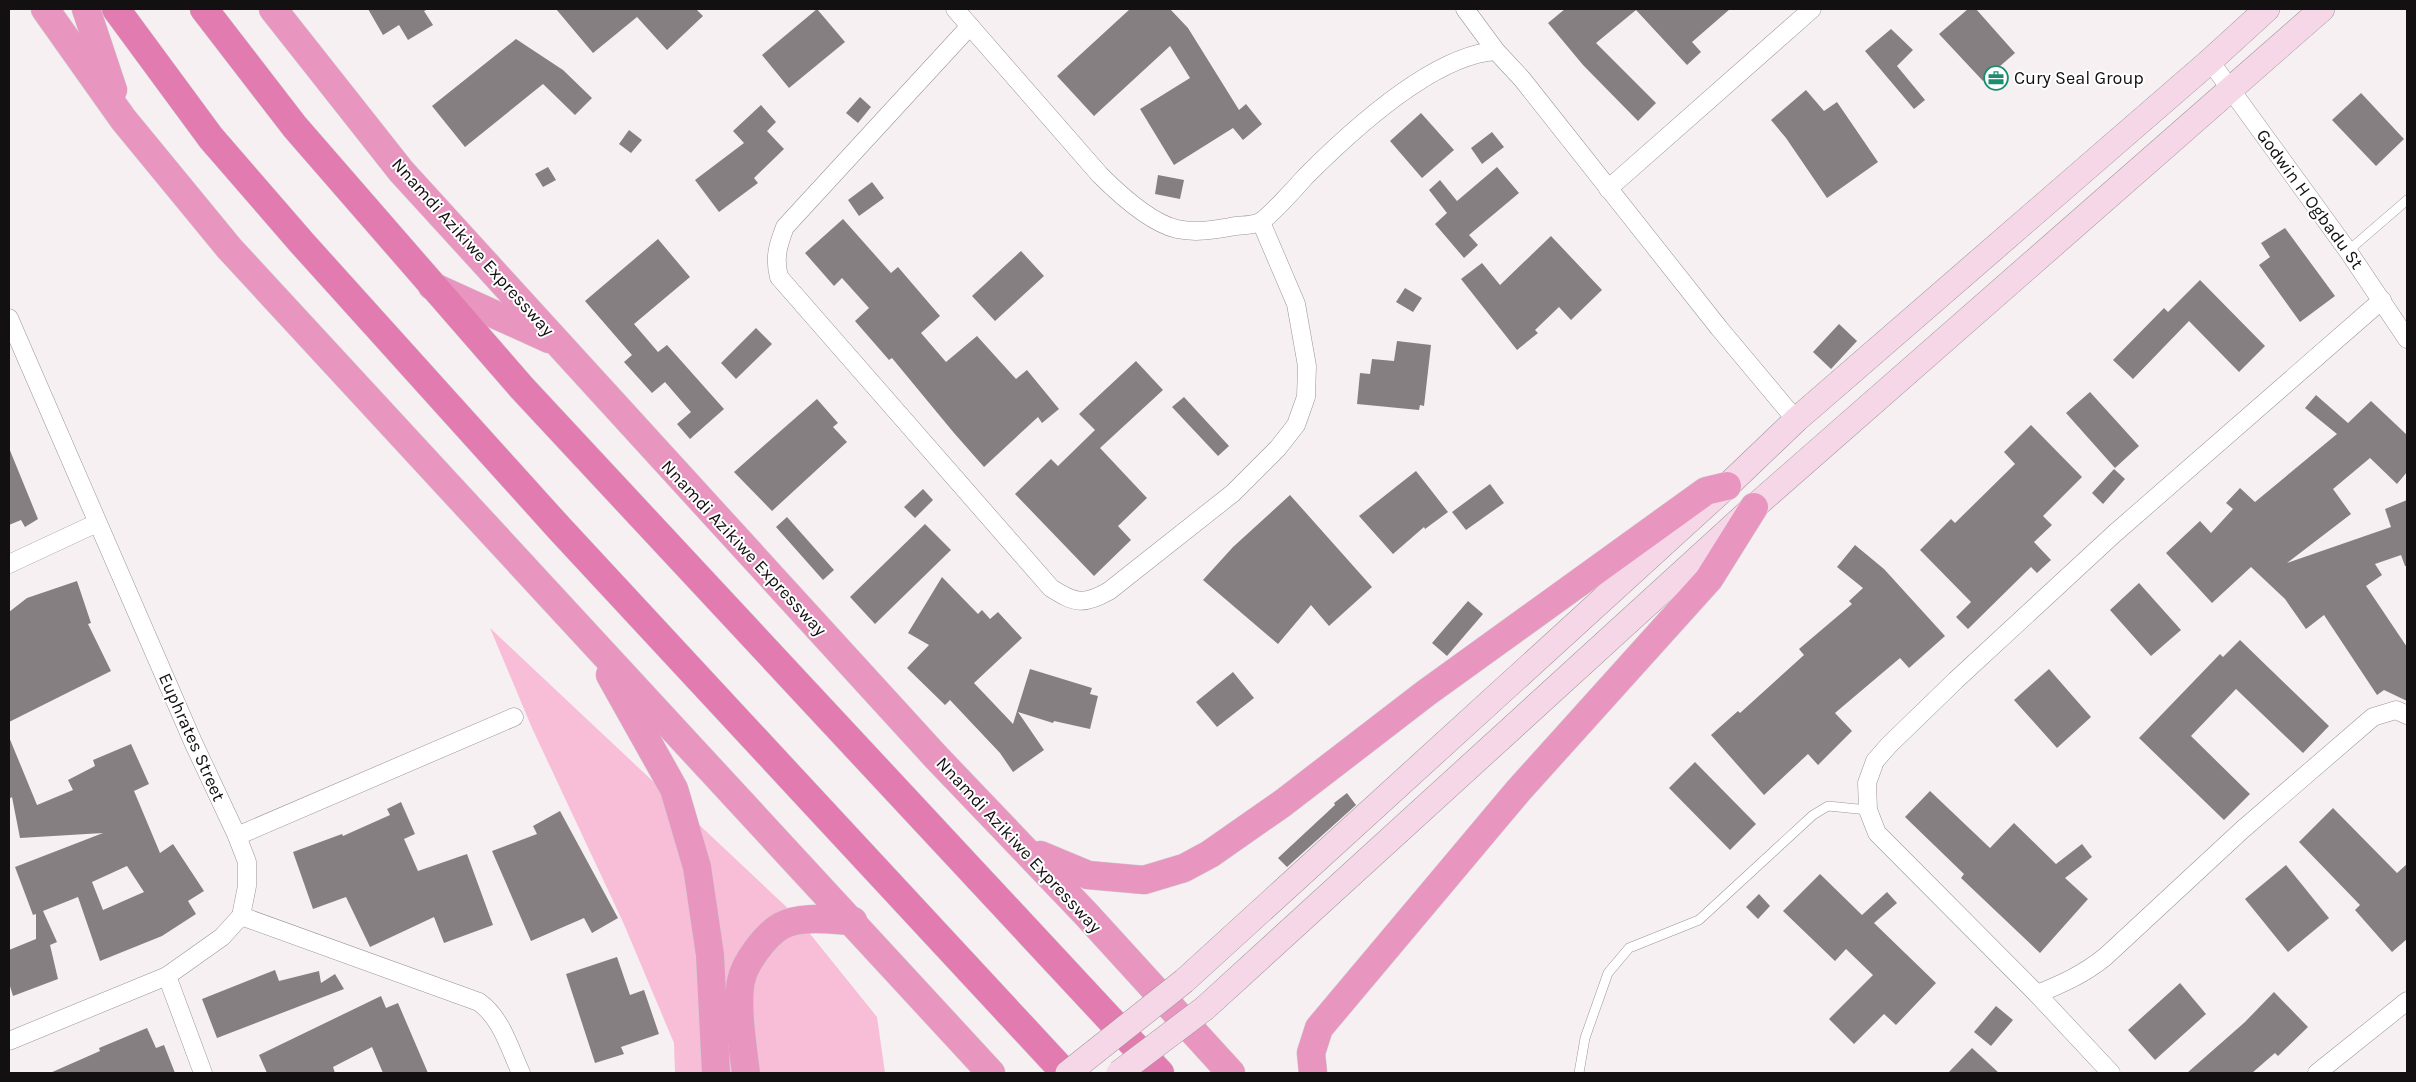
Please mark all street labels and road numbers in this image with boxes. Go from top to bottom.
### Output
street label: Godwin H Ogbadu St [2252,125,2368,274]
street label: Nnamdi Azikiwe Expressway [387,153,559,341]
street label: Nnamdi Azikiwe Expressway [657,456,832,641]
street label: Euphrates Street [154,669,230,805]
street label: Nnamdi Azikiwe Expressway [932,753,1107,938]

